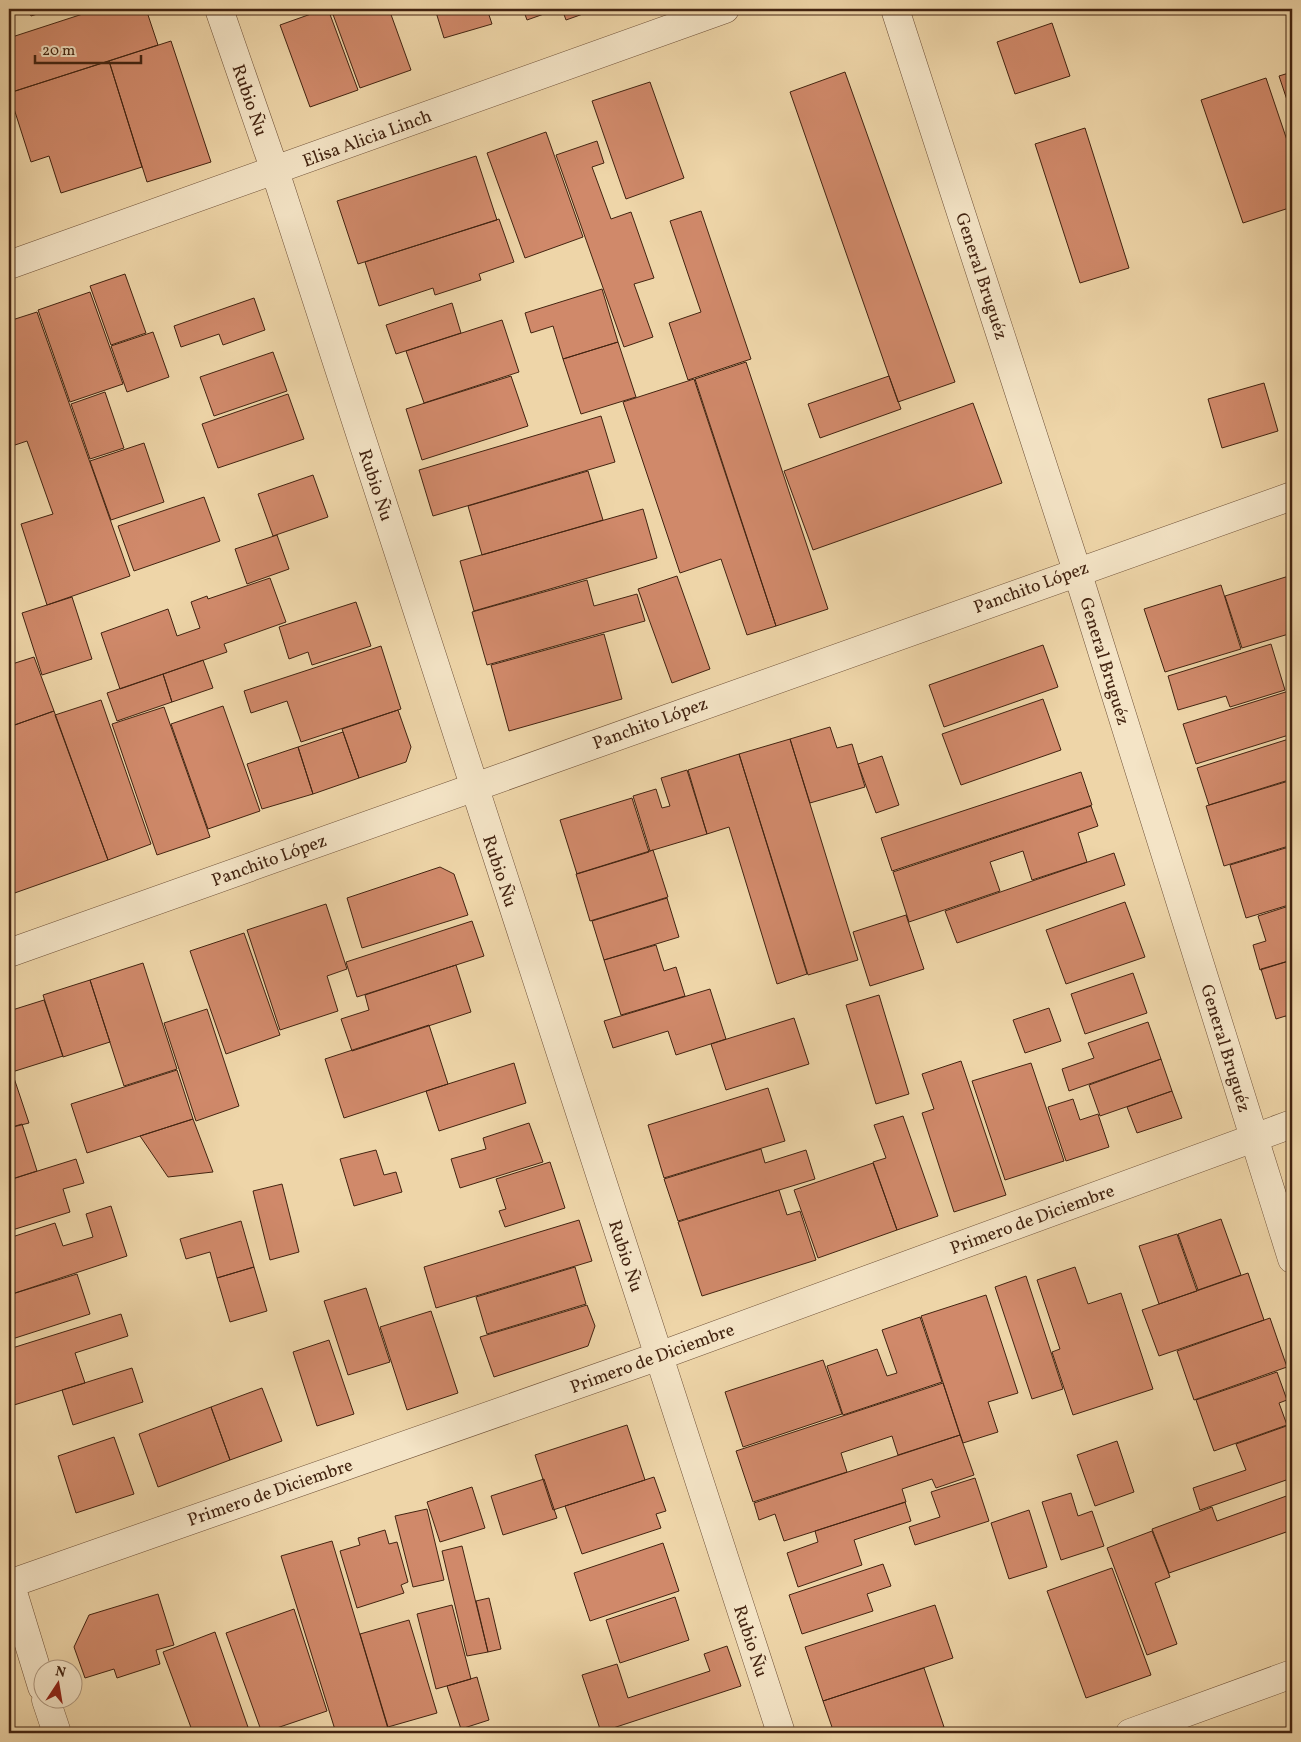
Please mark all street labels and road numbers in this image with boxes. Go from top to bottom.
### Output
street label: Rubio Ñu [225,61,273,140]
street label: Elisa Alicia Linch [299,104,436,174]
street label: General Bruguéz [948,210,1013,343]
street label: Rubio Ñu [351,446,398,525]
street label: Panchito López [971,556,1093,621]
street label: General Bruguéz [1072,595,1135,728]
street label: Panchito López [590,692,712,757]
street label: Panchito López [209,829,331,894]
street label: Rubio Ñu [475,832,522,911]
street label: General Bruguéz [1193,982,1256,1115]
street label: Primero de Diciembre [947,1179,1118,1262]
street label: Rubio Ñu [601,1217,648,1296]
street label: Primero de Diciembre [567,1318,738,1401]
street label: Primero de Diciembre [184,1453,356,1533]
street label: Rubio Ñu [726,1602,773,1681]

